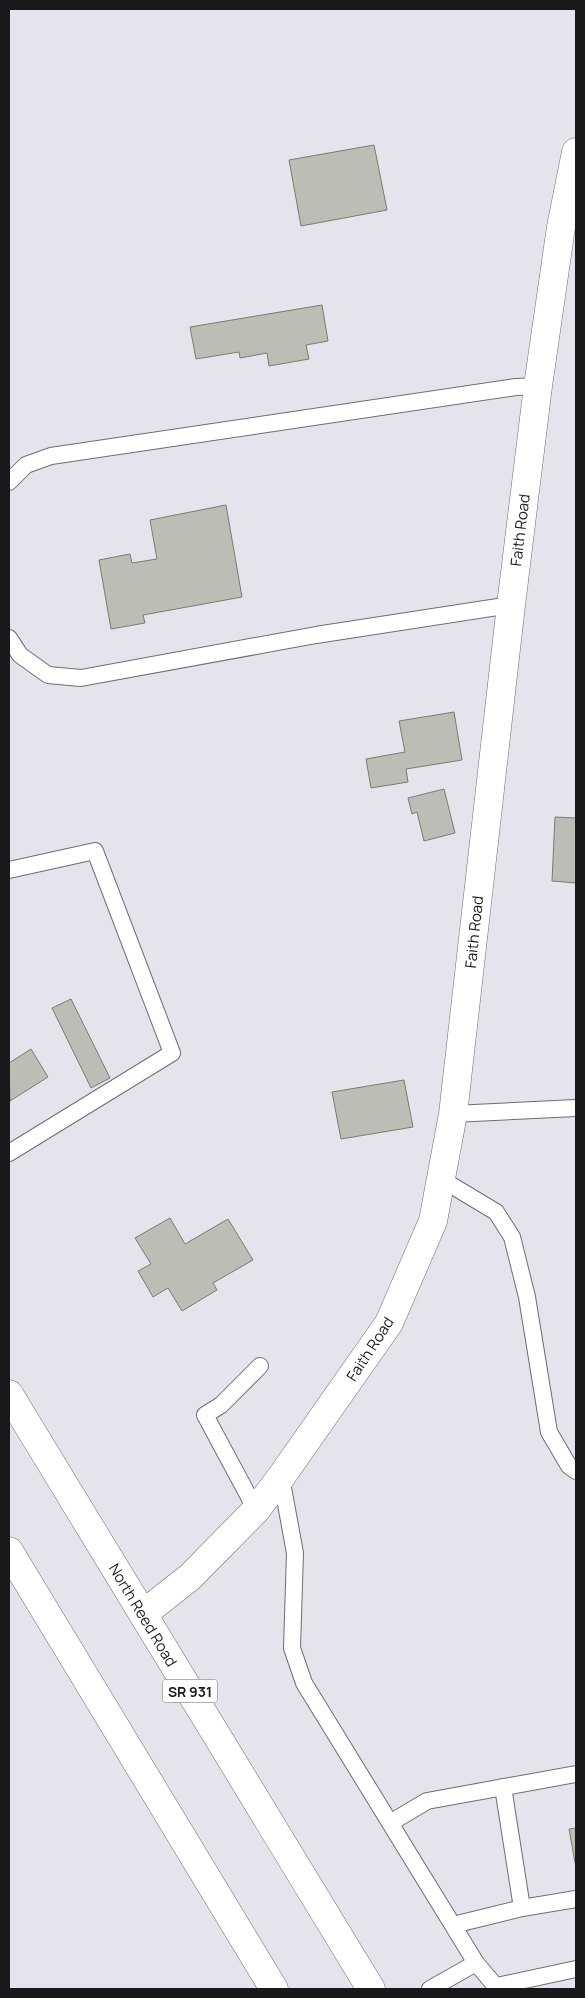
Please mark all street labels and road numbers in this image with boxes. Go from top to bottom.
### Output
street label: Faith Road [505,493,535,567]
street label: Faith Road [460,895,488,969]
street label: Faith Road [341,1313,399,1385]
street label: North Reed Road [104,1559,182,1671]
road number: SR 931 [162,1680,218,1702]

